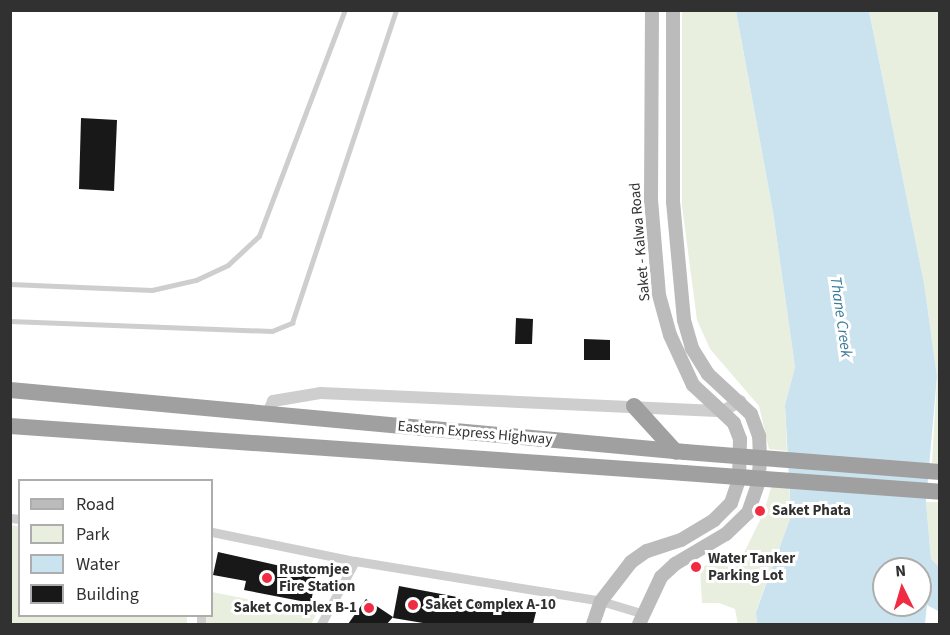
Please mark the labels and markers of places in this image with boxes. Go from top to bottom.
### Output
place label: Saket Phata [772,502,851,520]
marker: Saket Phata [753,504,767,518]
place label: Water Tanker Parking Lot [708,549,795,584]
place label: Rustomjee Fire Station [279,560,355,595]
marker: Water Tanker Parking Lot [689,560,703,574]
marker: Rustomjee Fire Station [260,571,274,585]
place label: Saket Complex A-10 [425,596,556,614]
marker: Saket Complex A-10 [406,598,420,612]
place label: Saket Complex B-1 [234,599,357,617]
marker: Saket Complex B-1 [362,601,376,615]

